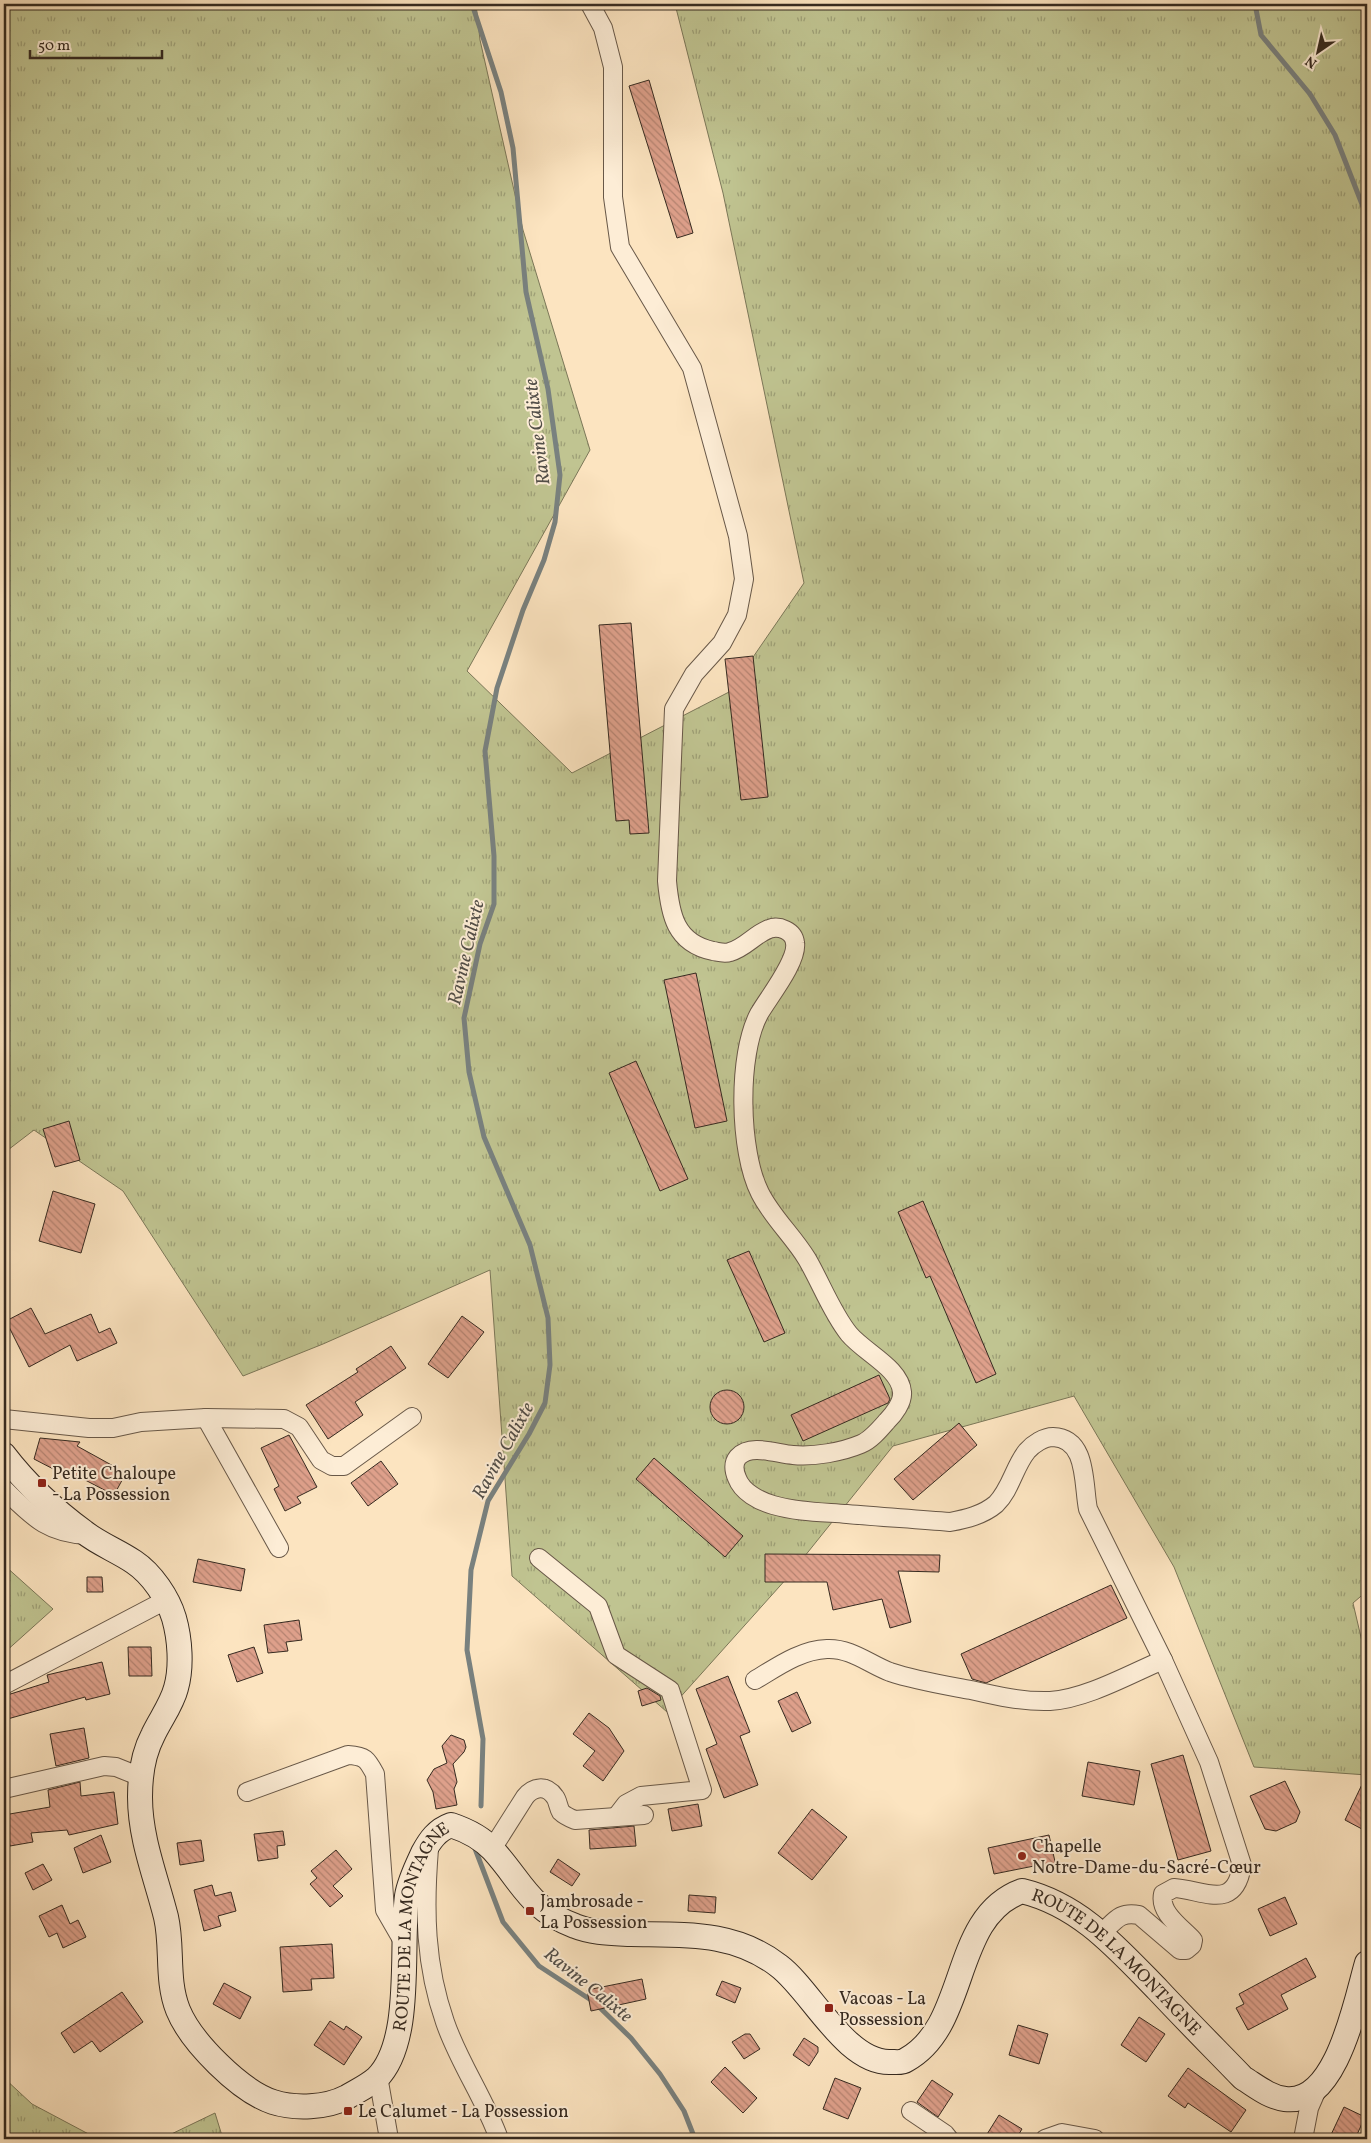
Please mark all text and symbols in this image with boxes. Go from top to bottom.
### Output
scale bar [30,28,162,60]
north arrow [1294,28,1344,78]
text: 50 m [38,36,70,57]
text: N [1302,51,1321,72]
water label: Ravine Calixte [519,377,557,486]
water label: Ravine Calixte [442,897,492,1007]
water label: Ravine Calixte [466,1398,541,1504]
place label: Petite Chaloupe - La Possession [52,1462,176,1508]
marker: Petite Chaloupe - La Possession [36,1477,48,1489]
street label: ROUTE DE LA MONTAGNE [388,1817,455,2034]
place label: Chapelle Notre-Dame-du-Sacré-Cœur [1032,1835,1261,1881]
marker: Chapelle Notre-Dame-du-Sacré-Cœur [1016,1850,1028,1862]
street label: ROUTE DE LA MONTAGNE [1028,1883,1206,2042]
place label: Jambrosade - La Possession [540,1890,648,1936]
marker: Jambrosade - La Possession [524,1905,536,1917]
water label: Ravine Calixte [538,1942,637,2029]
place label: Vacoas - La Possession [839,1987,926,2033]
marker: Vacoas - La Possession [823,2002,835,2014]
place label: Le Calumet - La Possession [358,2100,569,2125]
marker: Le Calumet - La Possession [342,2105,354,2117]

